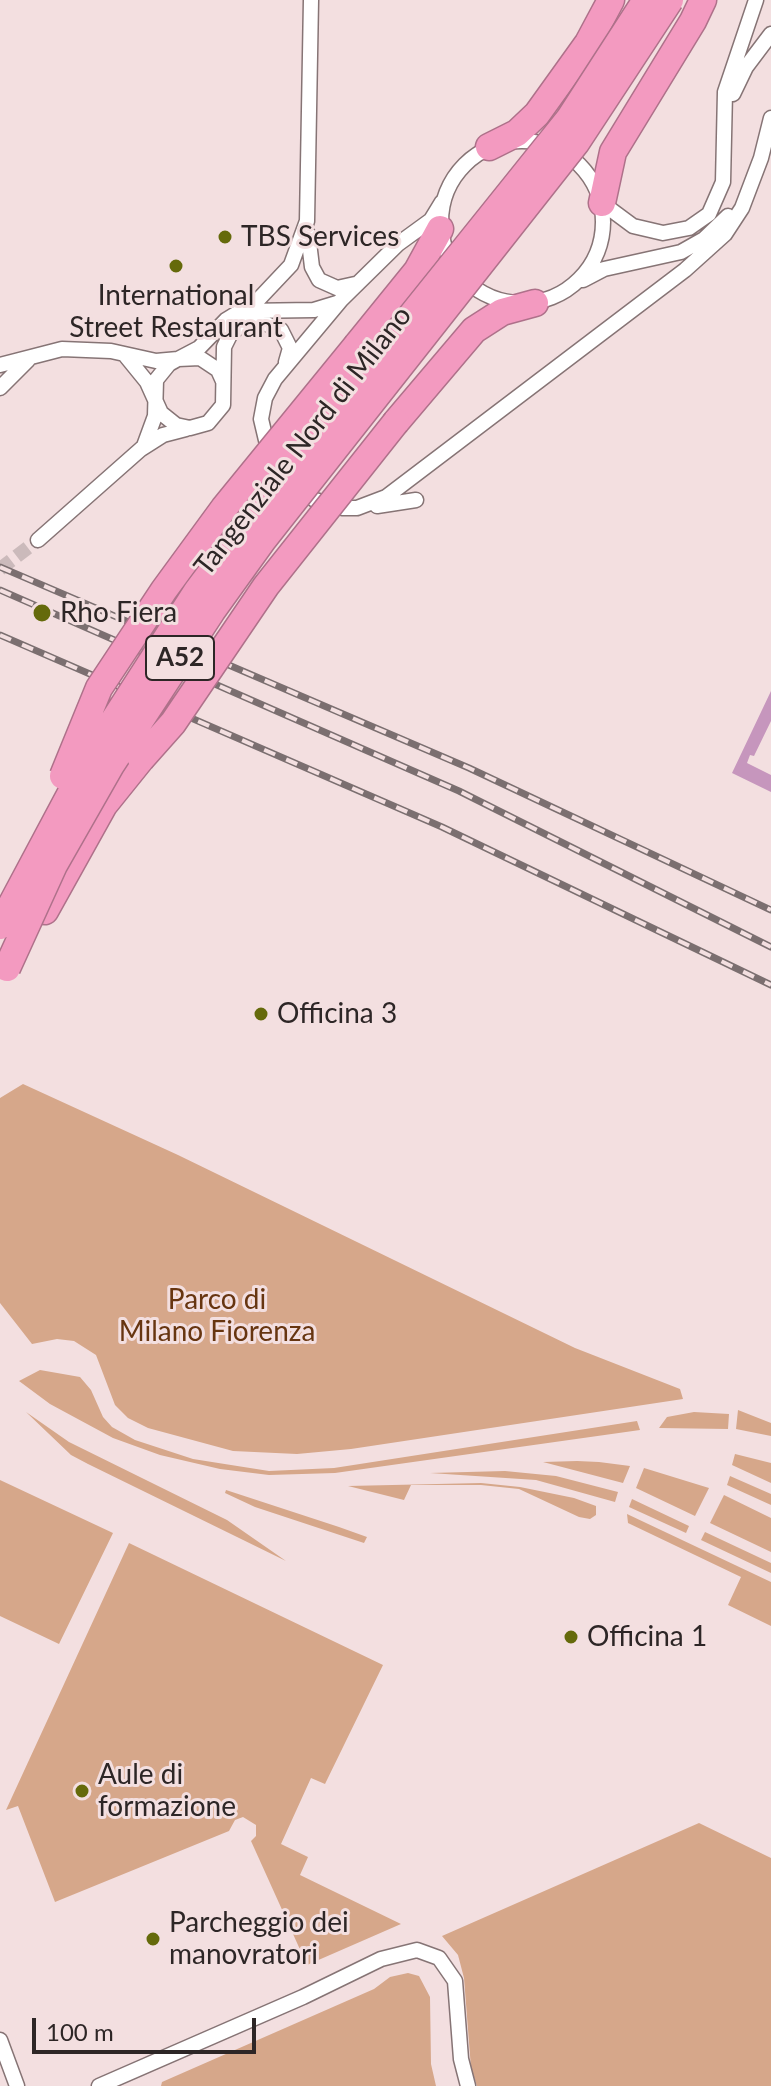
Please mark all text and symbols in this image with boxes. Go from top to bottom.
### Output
place label: TBS Services [241,220,399,254]
marker: TBS Services [216,228,234,246]
marker: International Street Restaurant [167,257,185,275]
place label: International Street Restaurant [69,279,283,345]
street label: Tangenziale Nord di Milano [187,299,419,583]
place label: Rho Fiera [60,596,177,630]
marker: Rho Fiera [31,602,53,624]
road number: A52 [146,636,214,680]
place label: Officina 3 [277,997,397,1031]
marker: Officina 3 [252,1005,270,1023]
park label: Parco di Milano Fiorenza [119,1283,315,1349]
place label: Officina 1 [587,1620,707,1654]
marker: Officina 1 [562,1628,580,1646]
place label: Aule di formazione [98,1758,236,1824]
marker: Aule di formazione [73,1782,91,1800]
place label: Parcheggio dei manovratori [169,1906,349,1972]
marker: Parcheggio dei manovratori [144,1930,162,1948]
scale bar [36,2002,260,2052]
text: 100 m [46,2017,114,2046]

